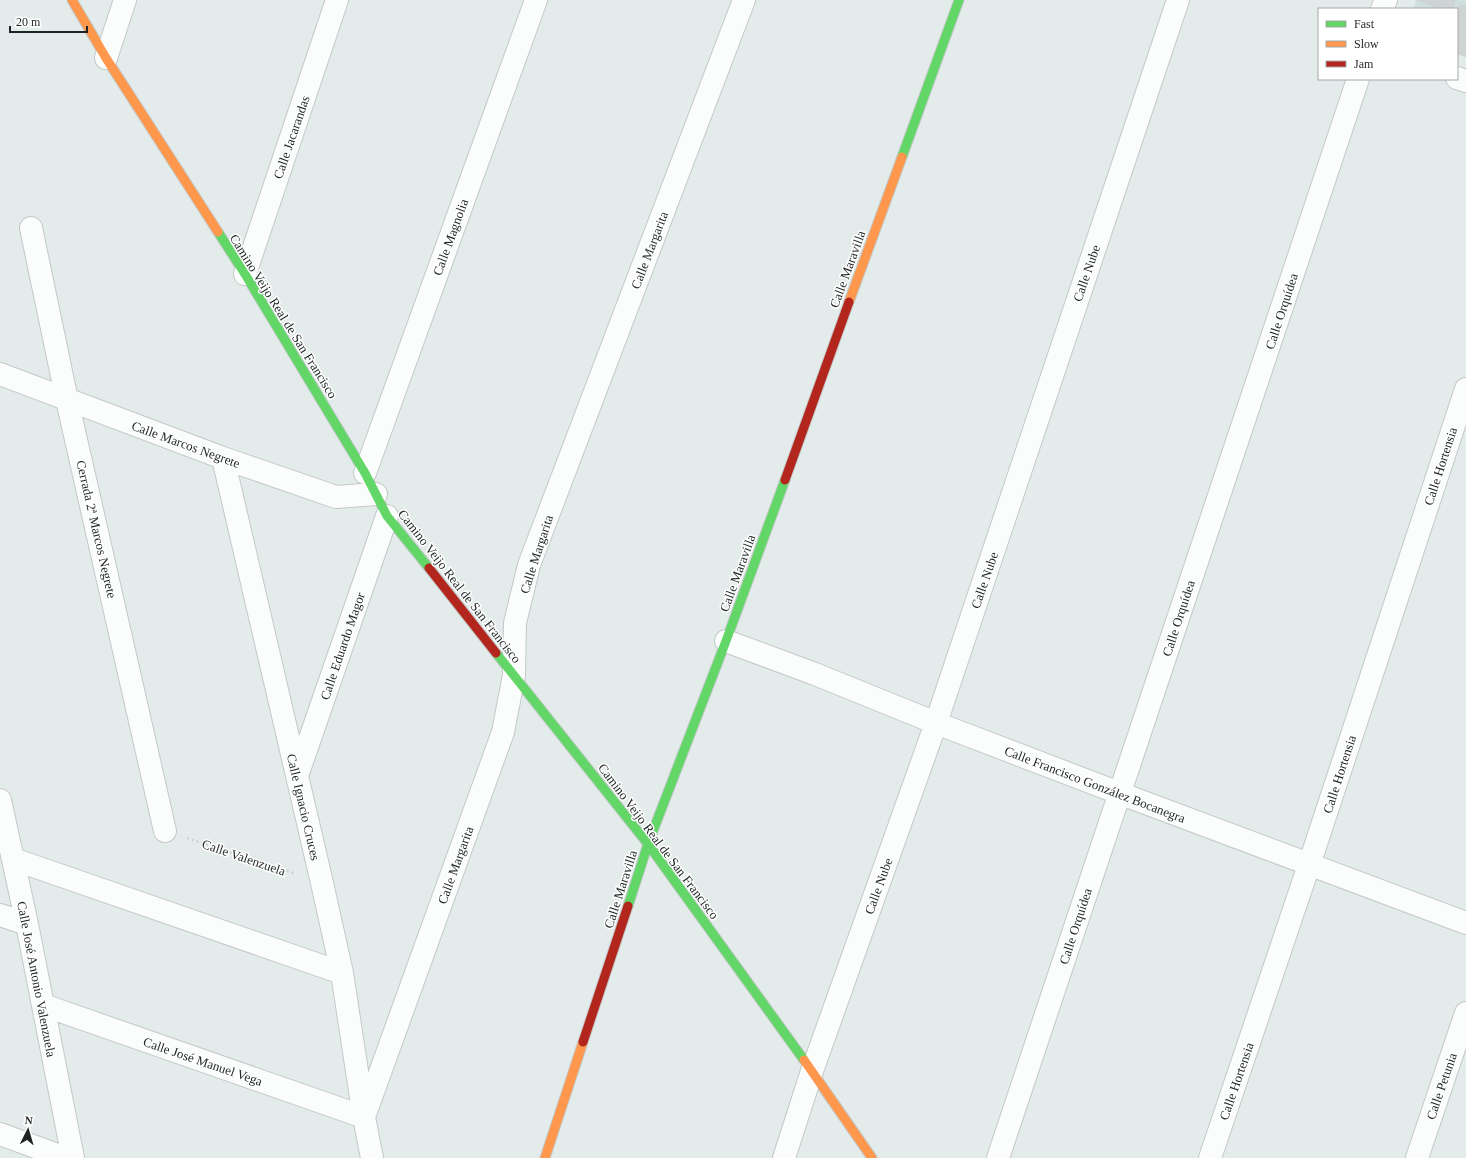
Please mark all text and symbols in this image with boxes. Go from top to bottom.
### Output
scale bar [10,8,87,34]
legend [1318,8,1458,80]
text: 20 m [16,15,41,29]
text: Fast [1354,17,1375,31]
text: Slow [1354,37,1379,51]
text: Jam [1354,57,1374,71]
street label: Calle Jacarandas [270,94,313,181]
street label: Calle Magnolia [430,197,471,278]
street label: Calle Margarita [628,209,671,291]
street label: Calle Maravilla [827,228,868,310]
street label: Camino Veijo Real de San Francisco [227,231,340,401]
street label: Calle Nube [1070,243,1103,303]
street label: Calle Orquídea [1262,271,1301,351]
street label: Calle Marcos Negrete [130,418,242,471]
street label: Calle Hortensia [1421,425,1460,507]
street label: Cerrada 2ª Marcos Negrete [73,459,120,600]
street label: Camino Veijo Real de San Francisco [395,507,524,666]
street label: Calle Margarita [517,513,556,595]
street label: Calle Maravilla [717,532,758,614]
street label: Calle Nube [968,550,1001,610]
street label: Calle Orquídea [1159,578,1198,658]
street label: Calle Eduardo Magor [317,590,368,702]
street label: Calle Hortensia [1320,733,1359,815]
street label: Calle Francisco González Bocanegra [1002,743,1188,826]
street label: Calle Ignacio Cruces [284,752,323,862]
street label: Camino Veijo Real de San Francisco [595,761,722,922]
street label: Calle Margarita [434,824,477,906]
street label: Calle Valenzuela [200,836,288,879]
street label: Calle Maravilla [601,848,640,930]
street label: Calle Nube [861,856,896,916]
street label: Calle Orquídea [1056,886,1095,966]
street label: Calle José Antonio Valenzuela [14,900,59,1058]
street label: Calle José Manuel Vega [141,1034,265,1089]
street label: Calle Hortensia [1216,1040,1257,1122]
street label: Calle Petunia [1423,1051,1460,1122]
north arrow [8,1110,48,1150]
text: N [24,1114,33,1126]

